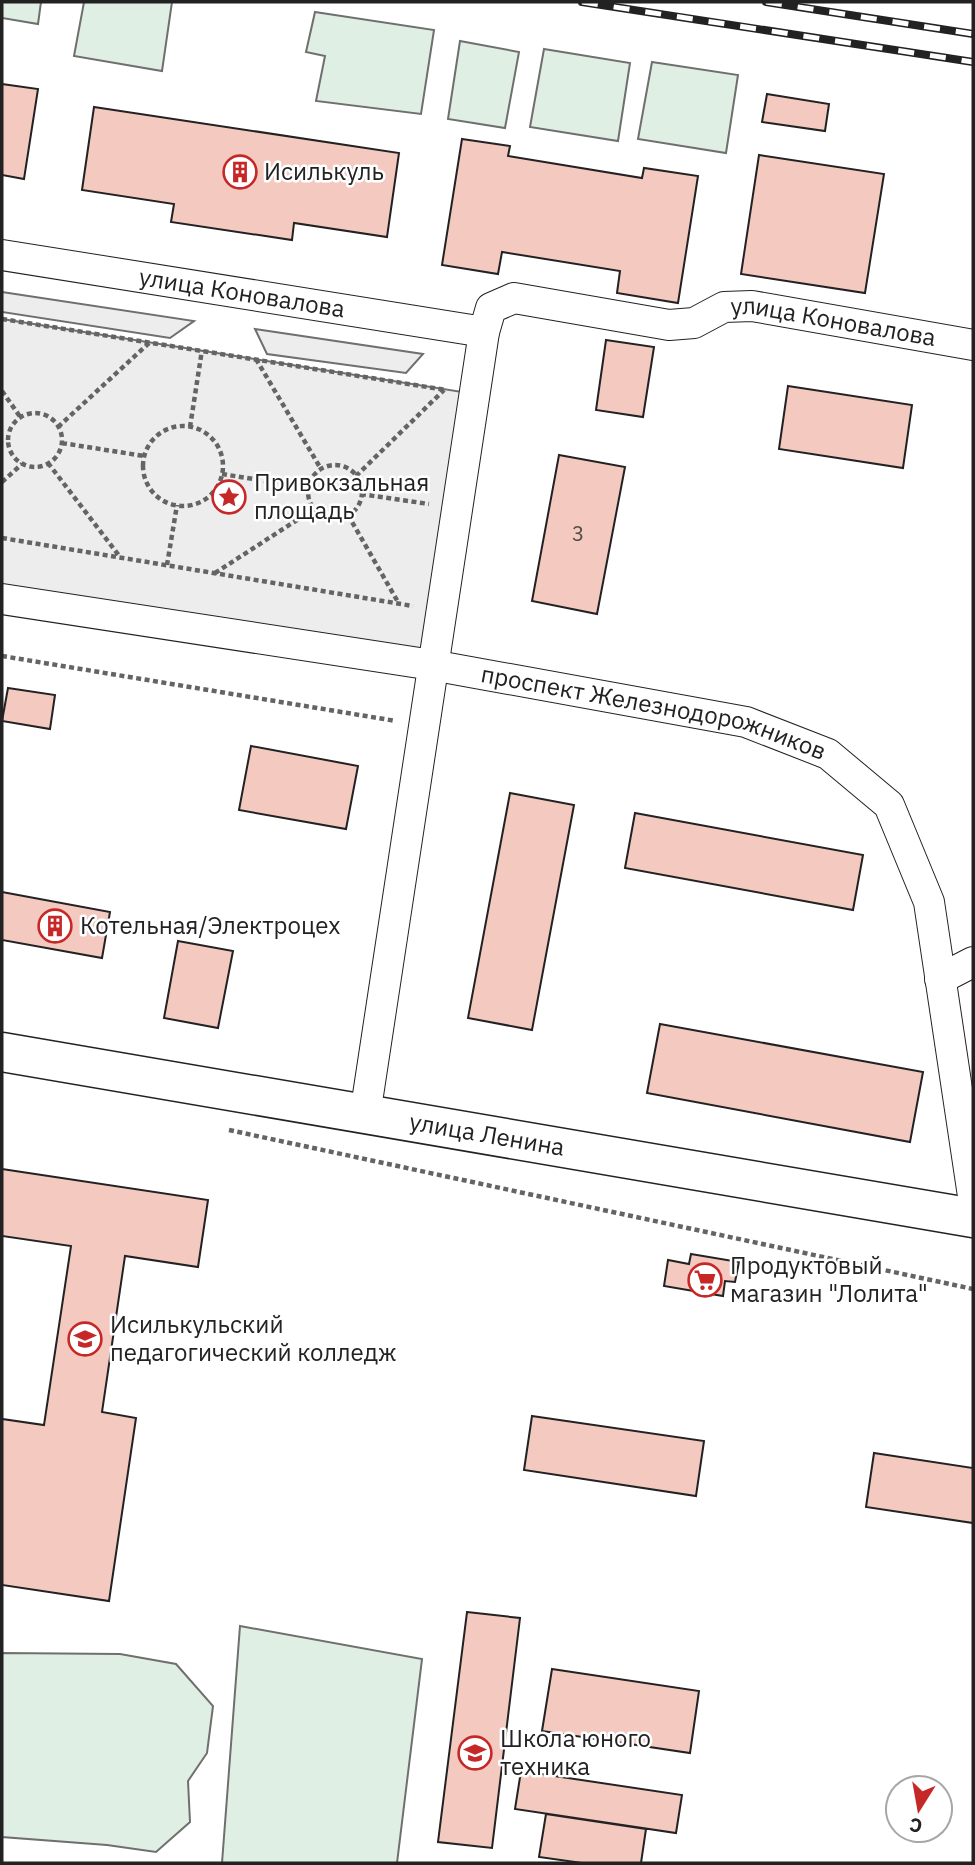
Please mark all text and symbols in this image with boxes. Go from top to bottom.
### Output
building icon: Исилькуль [221,153,259,191]
place label: Исилькуль [264,155,384,187]
street label: улица Коновалова [137,260,347,325]
street label: улица Коновалова [730,289,939,353]
place label: Привокзальная площадь [254,466,429,526]
place icon: Привокзальная площадь [210,478,248,516]
house number: 3 [572,519,584,547]
street label: проспект Железнодорожников [479,657,831,767]
building icon: Котельная/Электроцех [36,907,74,945]
place label: Котельная/Электроцех [80,909,340,941]
street label: улица Ленина [407,1105,567,1163]
place label: Продуктовый магазин "Лолита" [730,1249,928,1309]
supermarket icon: Продуктовый магазин "Лолита" [686,1261,724,1299]
place label: Исилькульский педагогический колледж [110,1308,397,1368]
school or university icon: Исилькульский педагогический колледж [66,1320,104,1358]
place label: Школа юного техника [500,1722,651,1782]
school or university icon: Школа юного техника [456,1734,494,1772]
north arrow [884,1774,954,1844]
text: С [907,1813,924,1839]

